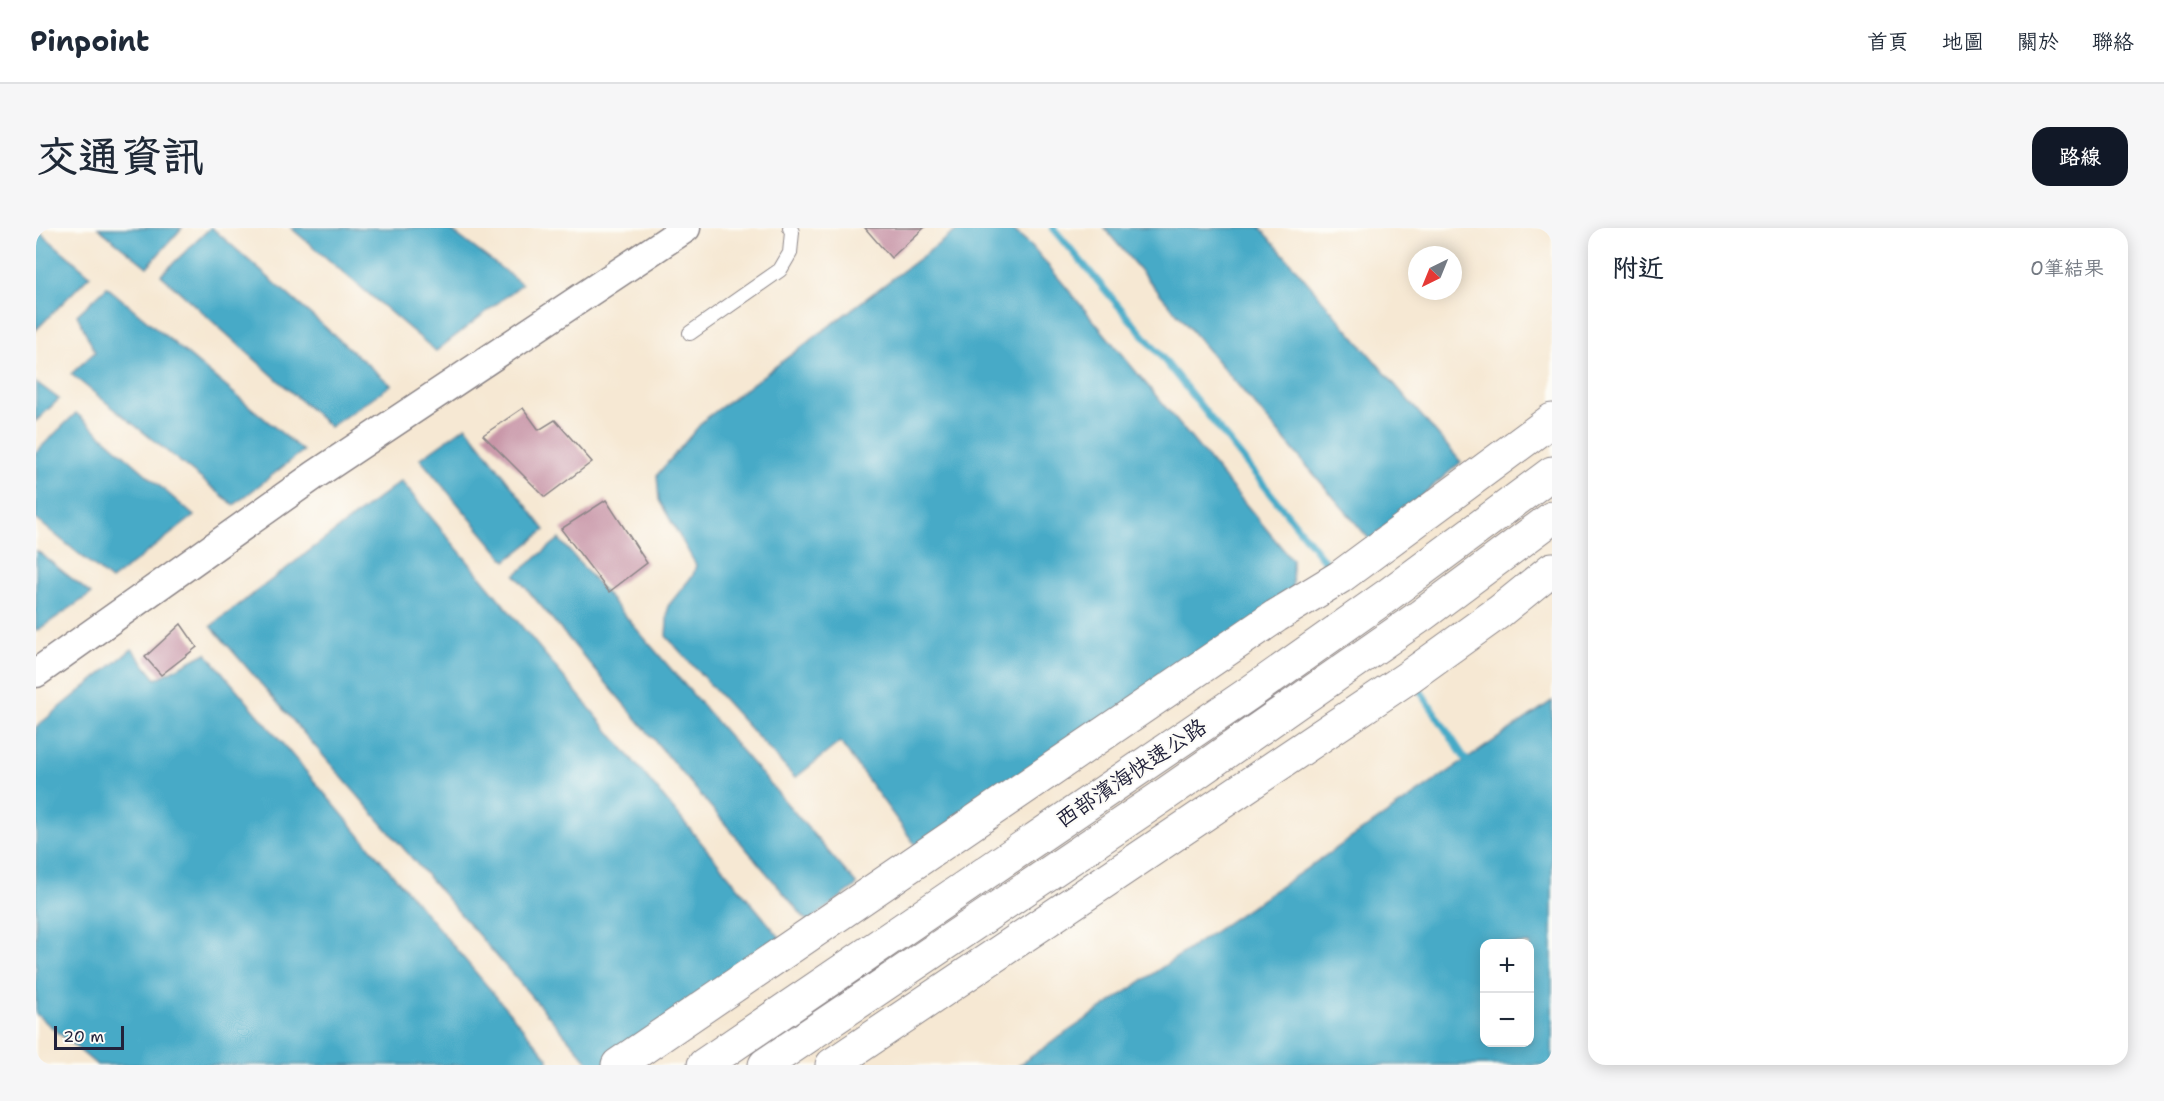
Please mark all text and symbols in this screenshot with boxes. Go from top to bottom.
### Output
text: Pinpoint [30,22,149,60]
text: 首頁 [1867,28,1909,56]
text: 地圖 [1942,28,1984,56]
text: 關於 [2017,28,2059,56]
text: 聯絡 [2092,28,2134,56]
button: 路線 [2032,127,2128,186]
text: 交通資訊 [36,128,204,184]
north arrow [1408,246,1462,300]
text: 附近 [1612,250,1664,285]
text: 0筆結果 [2030,255,2104,281]
street label: 西部濱海快速公路 [1050,712,1212,834]
map controls [1480,939,1534,1047]
button: + [1480,939,1534,993]
button: − [1480,993,1534,1047]
scale bar [54,1023,124,1050]
text: 20 m [63,1026,104,1047]

